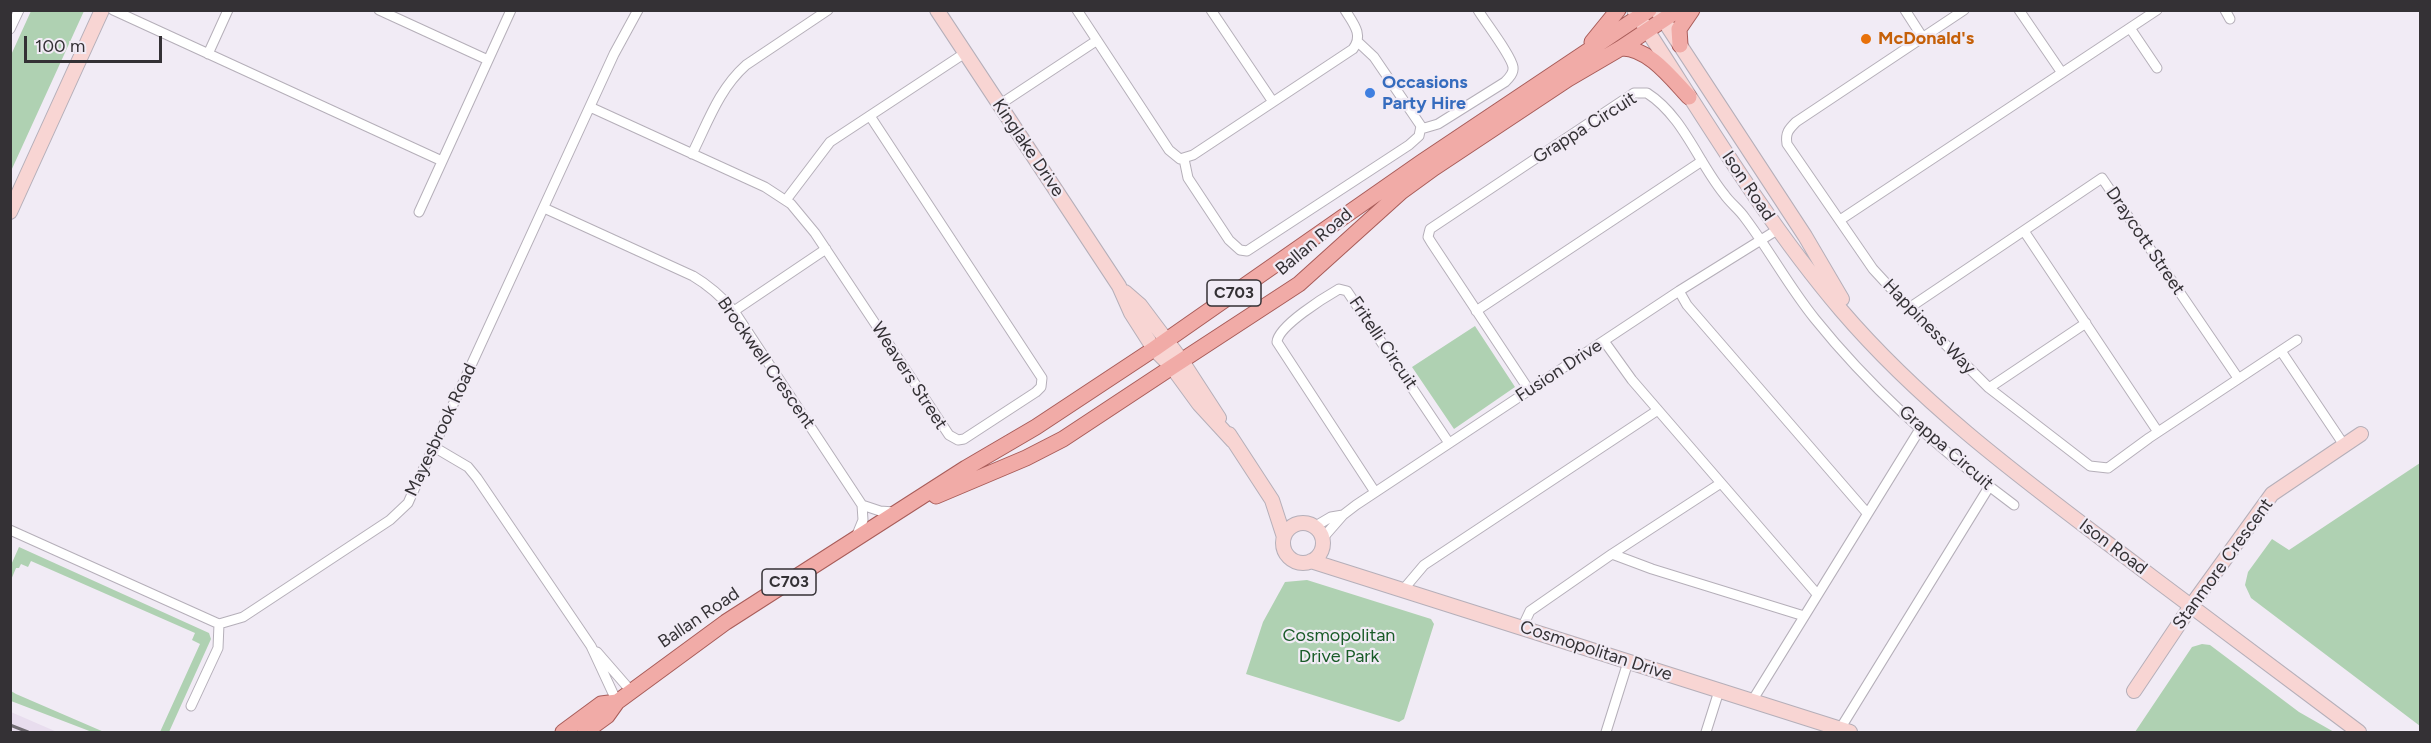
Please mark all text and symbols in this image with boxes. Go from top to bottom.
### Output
scale bar [27,24,165,62]
place label: McDonald's [1878,28,1974,50]
marker: McDonald's [1859,32,1873,46]
text: 100 m [35,35,85,57]
place label: Occasions Party Hire [1382,72,1468,115]
marker: Occasions Party Hire [1363,86,1377,100]
street label: Grappa Circuit [1529,88,1641,168]
street label: Kinglake Drive [987,95,1069,201]
street label: Ison Road [1717,147,1779,225]
street label: Draycott Street [2101,183,2189,299]
street label: Ballan Road [1271,204,1357,280]
street label: Happiness Way [1878,275,1980,379]
road number: C703 [1207,280,1261,306]
street label: Brockwell Crescent [712,293,820,433]
street label: Fritelli Circuit [1344,293,1422,393]
street label: Weavers Street [866,318,952,434]
street label: Fusion Drive [1512,335,1606,407]
street label: Mayesbrook Road [401,360,481,500]
street label: Grappa Circuit [1894,401,1998,495]
street label: Stanmore Crescent [2168,494,2278,634]
street label: Ison Road [2075,514,2151,580]
road number: C703 [762,569,816,595]
street label: Ballan Road [654,583,744,653]
street label: Cosmopolitan Drive [1517,616,1675,686]
park label: Cosmopolitan Drive Park [1283,625,1395,668]

